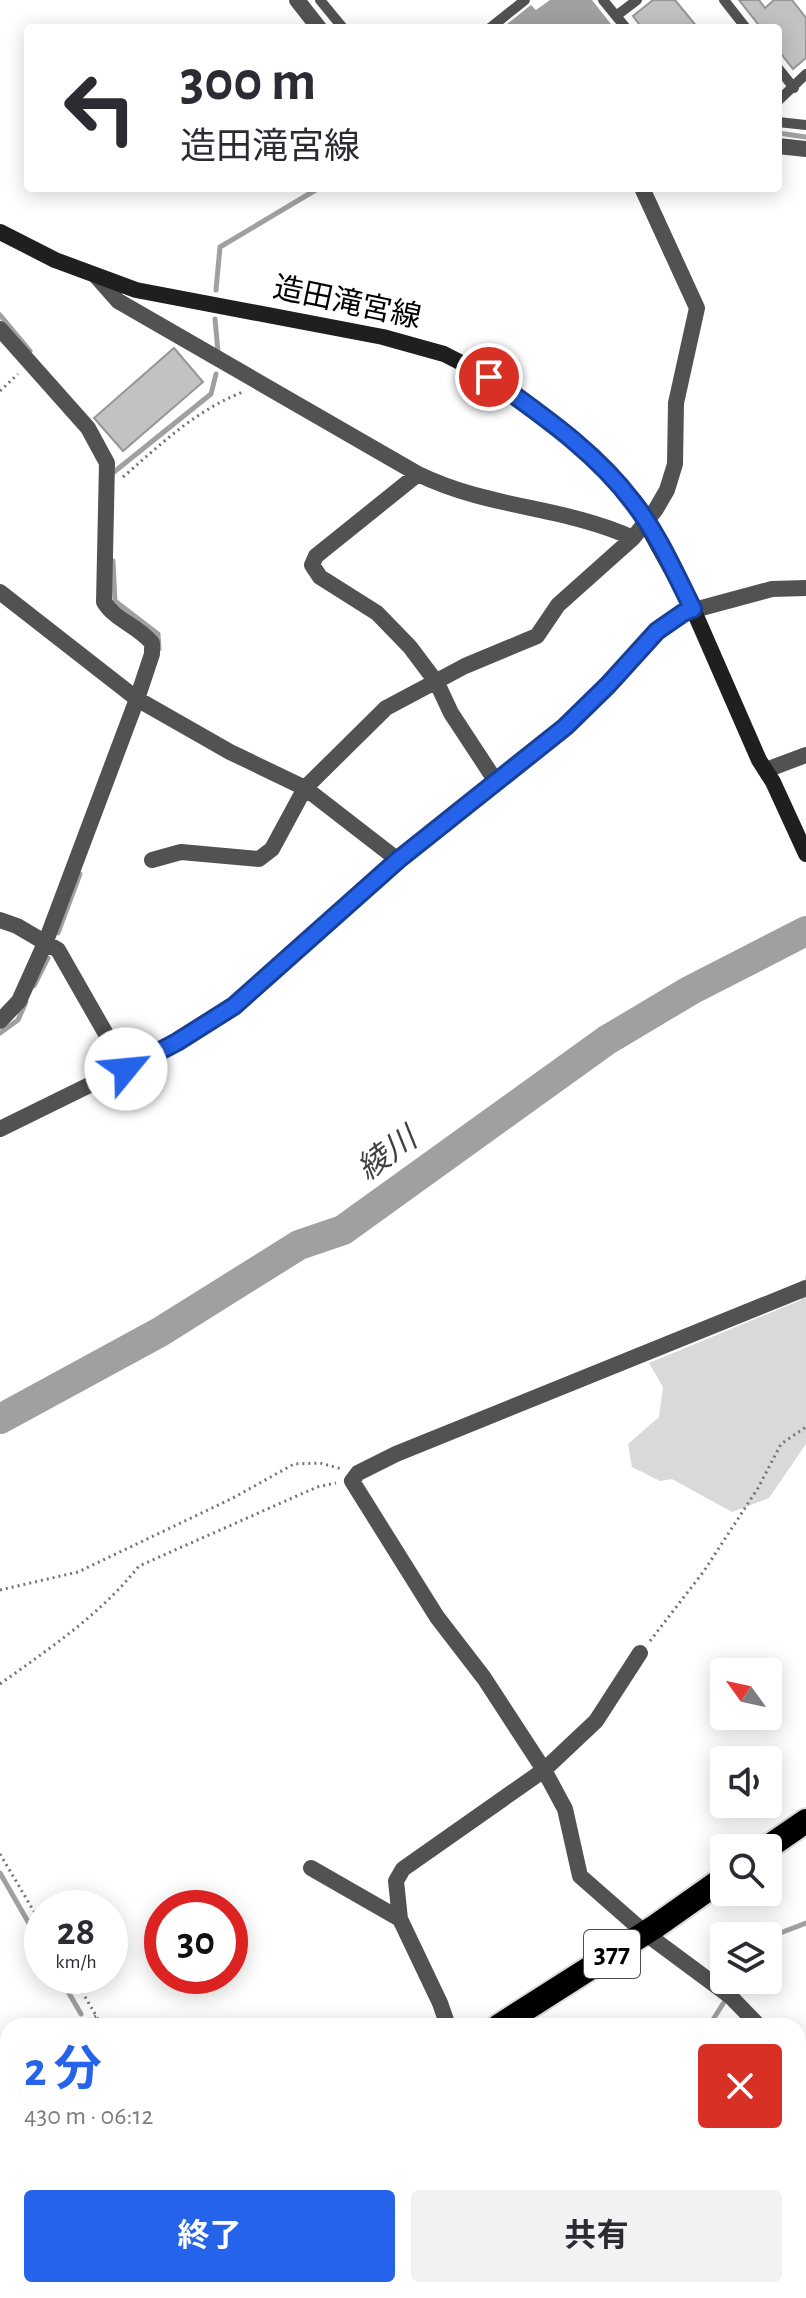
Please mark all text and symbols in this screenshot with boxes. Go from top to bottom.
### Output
text: 300 m [180,54,316,110]
icon: left [48,56,152,160]
text: 造田滝宮線 [180,129,360,165]
street label: 造田滝宮線 [271,271,424,333]
pin [455,343,523,411]
icon: arrive [467,355,511,399]
position arrow [84,1027,168,1111]
water label: 綾川 [351,1120,425,1186]
north arrow [710,1658,782,1730]
map controls [710,1658,782,1994]
button: sound [710,1746,782,1818]
button: search [710,1834,782,1906]
speed limit sign: 30 [144,1890,248,1994]
text: 28 [57,1912,95,1952]
button: layers [710,1922,782,1994]
road number: 377 [584,1930,640,1978]
text: km/h [55,1952,97,1972]
button: close [698,2044,782,2128]
text: 2 分 [24,2047,102,2095]
text: 430 m · 06:12 [24,2103,153,2129]
button: 終了 [24,2190,395,2282]
button: 共有 [411,2190,782,2282]

